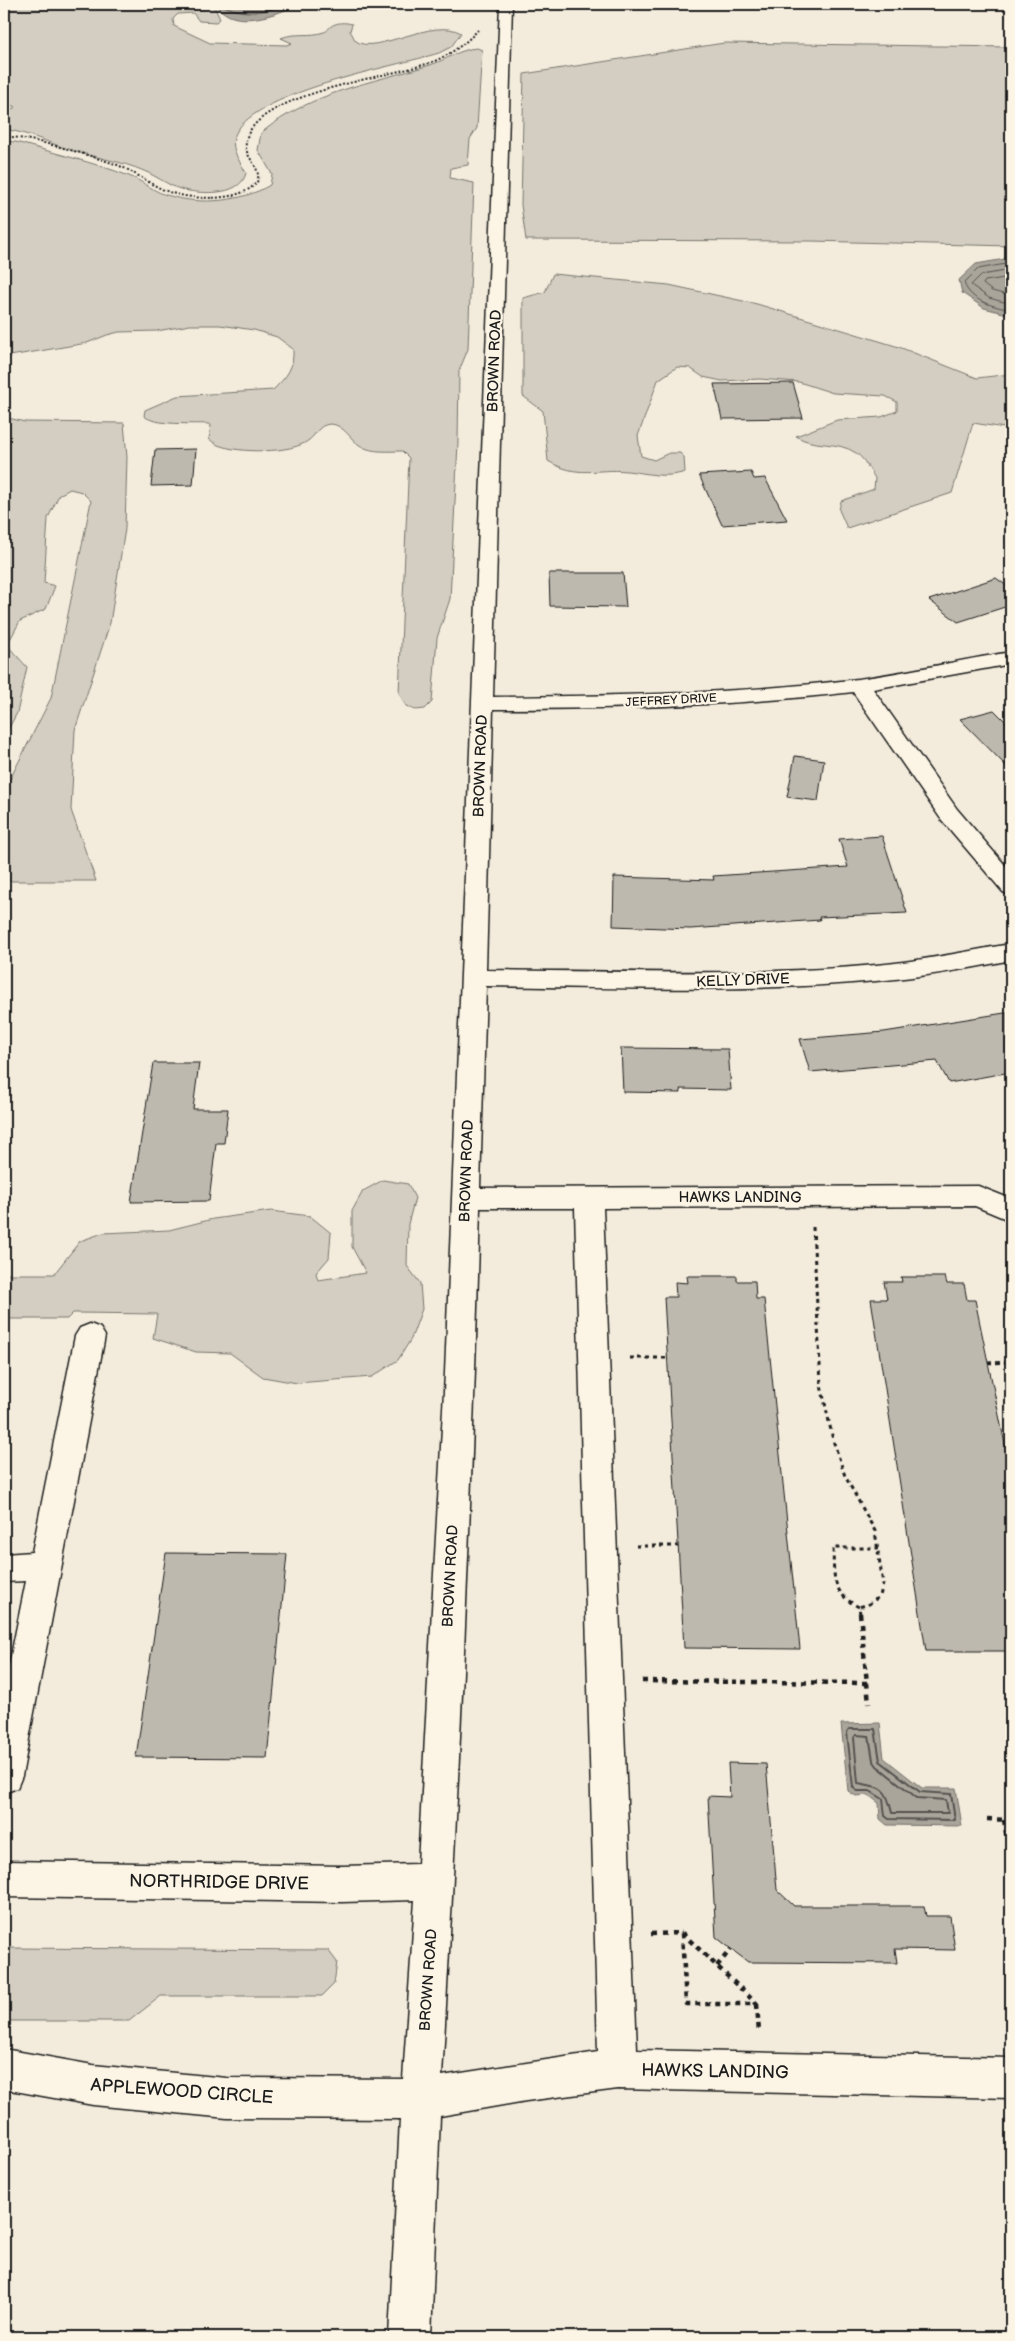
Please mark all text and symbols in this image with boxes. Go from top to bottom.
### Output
street label: BROWN ROAD [483,309,506,413]
street label: JEFFREY DRIVE [625,691,717,710]
street label: BROWN ROAD [469,714,492,818]
street label: KELLY DRIVE [696,969,790,992]
street label: BROWN ROAD [455,1119,478,1223]
street label: HAWKS LANDING [679,1188,801,1207]
street label: BROWN ROAD [438,1524,463,1628]
street label: NORTHRIDGE DRIVE [129,1870,309,1895]
street label: BROWN ROAD [415,1928,442,2032]
street label: HAWKS LANDING [641,2060,789,2083]
street label: APPLEWOOD CIRCLE [90,2075,274,2108]

